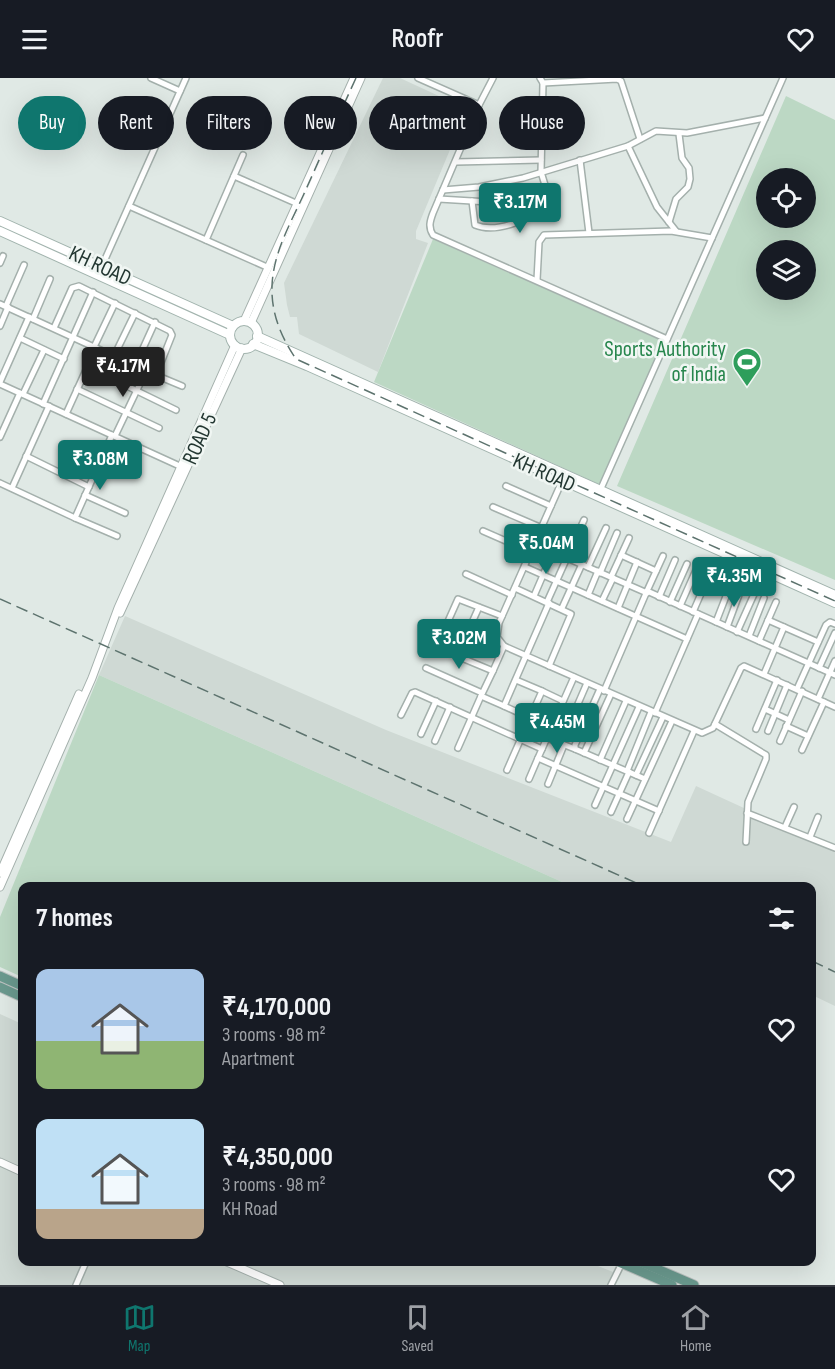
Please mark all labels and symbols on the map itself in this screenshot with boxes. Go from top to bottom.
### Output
pin: ₹3.17M [471,183,569,234]
street label: KH ROAD [65,240,135,292]
place label: Sports Authority of India [604,336,726,388]
sports icon: Sports Authority of India [731,346,763,388]
pin: ₹4.17M [74,347,172,398]
street label: ROAD 5 [177,409,223,469]
pin: ₹3.08M [51,440,149,491]
street label: KH ROAD [509,447,579,499]
pin: ₹5.04M [497,524,595,575]
pin: ₹4.35M [685,557,783,608]
pin: ₹3.02M [410,619,508,670]
pin: ₹4.45M [508,703,606,754]

